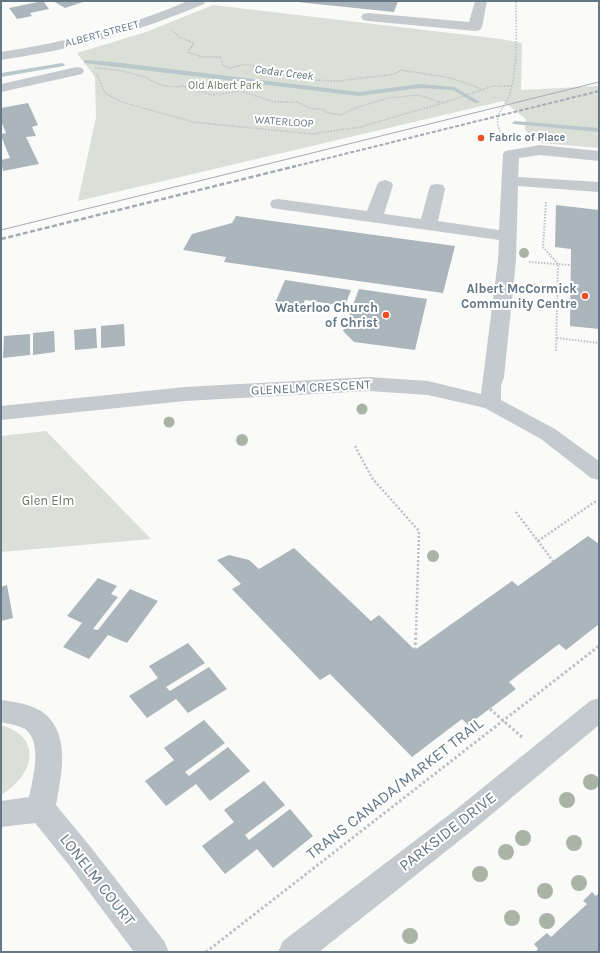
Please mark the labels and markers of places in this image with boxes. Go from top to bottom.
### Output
place label: Fabric of Place [489,131,565,145]
marker: Fabric of Place [476,133,486,143]
place label: Albert McCormick Community Centre [461,281,577,312]
marker: Albert McCormick Community Centre [580,291,590,301]
place label: Waterloo Church of Christ [275,300,378,331]
marker: Waterloo Church of Christ [381,310,391,320]

